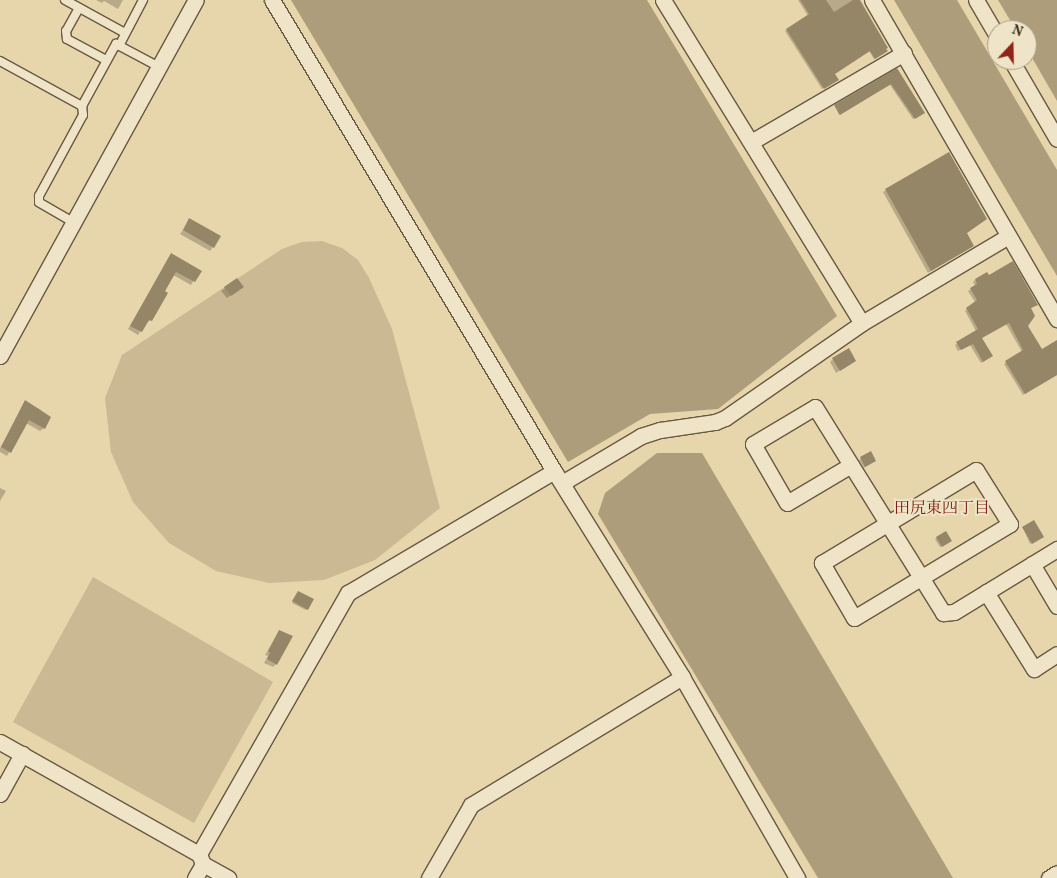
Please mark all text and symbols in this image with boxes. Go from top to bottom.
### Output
north arrow [987,20,1037,70]
text: N [1009,21,1025,42]
district label: 田尻東四丁目 [894,499,990,519]

